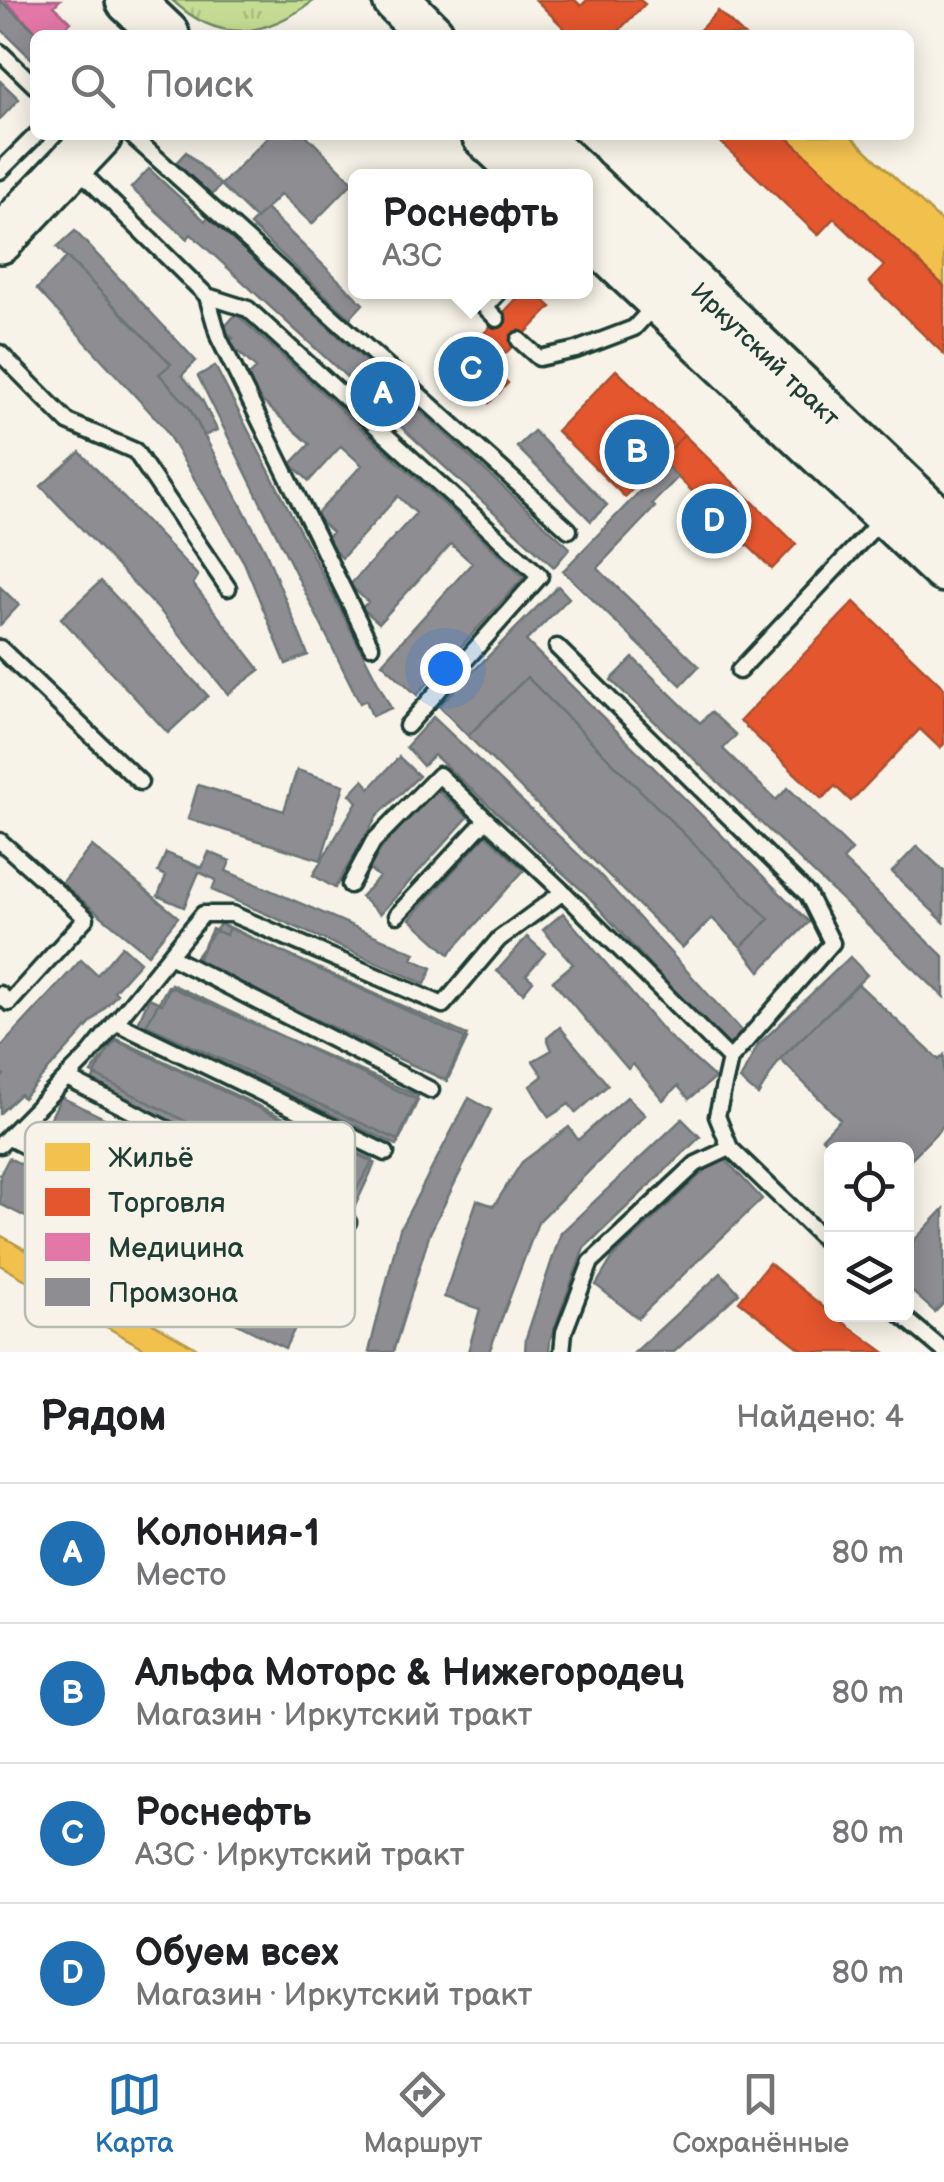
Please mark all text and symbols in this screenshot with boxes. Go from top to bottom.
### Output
search box [30,30,914,140]
icon: search [65,58,120,113]
text: Поиск [145,63,253,108]
popup [348,169,593,299]
text: Роснефть [382,192,559,237]
text: АЗС [382,237,442,276]
street label: Иркутский тракт [684,276,846,433]
pin: C [438,332,504,406]
pin: A [350,356,416,432]
pin: B [604,414,670,490]
pin: D [682,484,746,558]
your location [420,643,471,694]
legend [25,1122,355,1327]
text: Жильё [108,1142,193,1175]
map controls [824,1142,914,1322]
button: locate [824,1142,914,1232]
text: Торговля [108,1187,226,1220]
text: Медицина [108,1232,245,1265]
button: layers [824,1232,914,1322]
text: Промзона [108,1277,239,1310]
text: Рядом [40,1392,167,1443]
text: Найдено: 4 [736,1398,904,1437]
text: Колония-1 [135,1511,320,1556]
text: A [63,1534,82,1573]
text: 80 m [831,1534,904,1573]
text: Место [135,1556,226,1595]
text: Альфа Моторс & Нижегородец [135,1651,684,1696]
text: B [61,1674,84,1713]
text: 80 m [831,1674,904,1713]
text: Магазин · Иркутский тракт [135,1696,533,1735]
text: Роснефть [135,1791,311,1836]
text: C [61,1814,84,1853]
text: 80 m [831,1814,904,1853]
text: АЗС · Иркутский тракт [135,1836,465,1875]
text: Обуем всех [135,1931,338,1976]
text: D [61,1954,84,1993]
text: 80 m [831,1954,904,1993]
text: Магазин · Иркутский тракт [135,1976,533,2015]
tab: Карта [95,2067,174,2160]
tab: Маршрут [363,2067,483,2160]
tab: Сохранённые [672,2067,849,2160]

